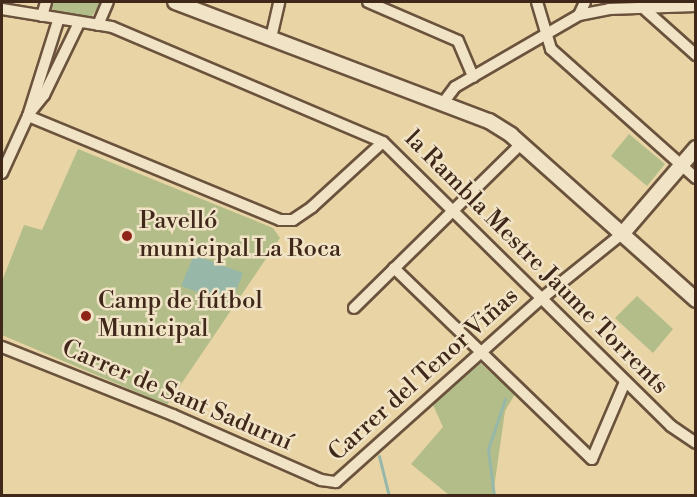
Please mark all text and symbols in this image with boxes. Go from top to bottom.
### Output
street label: la Rambla Mestre Jaume Torrents [398,125,674,401]
place label: Pavelló municipal La Roca [139,208,341,264]
marker: Pavelló municipal La Roca [120,229,134,243]
street label: Carrer del Tenor Viñas [323,282,525,468]
place label: Camp de fútbol Municipal [98,288,262,344]
marker: Camp de fútbol Municipal [79,309,93,323]
street label: Carrer de Sant Sadurní [57,334,297,458]

